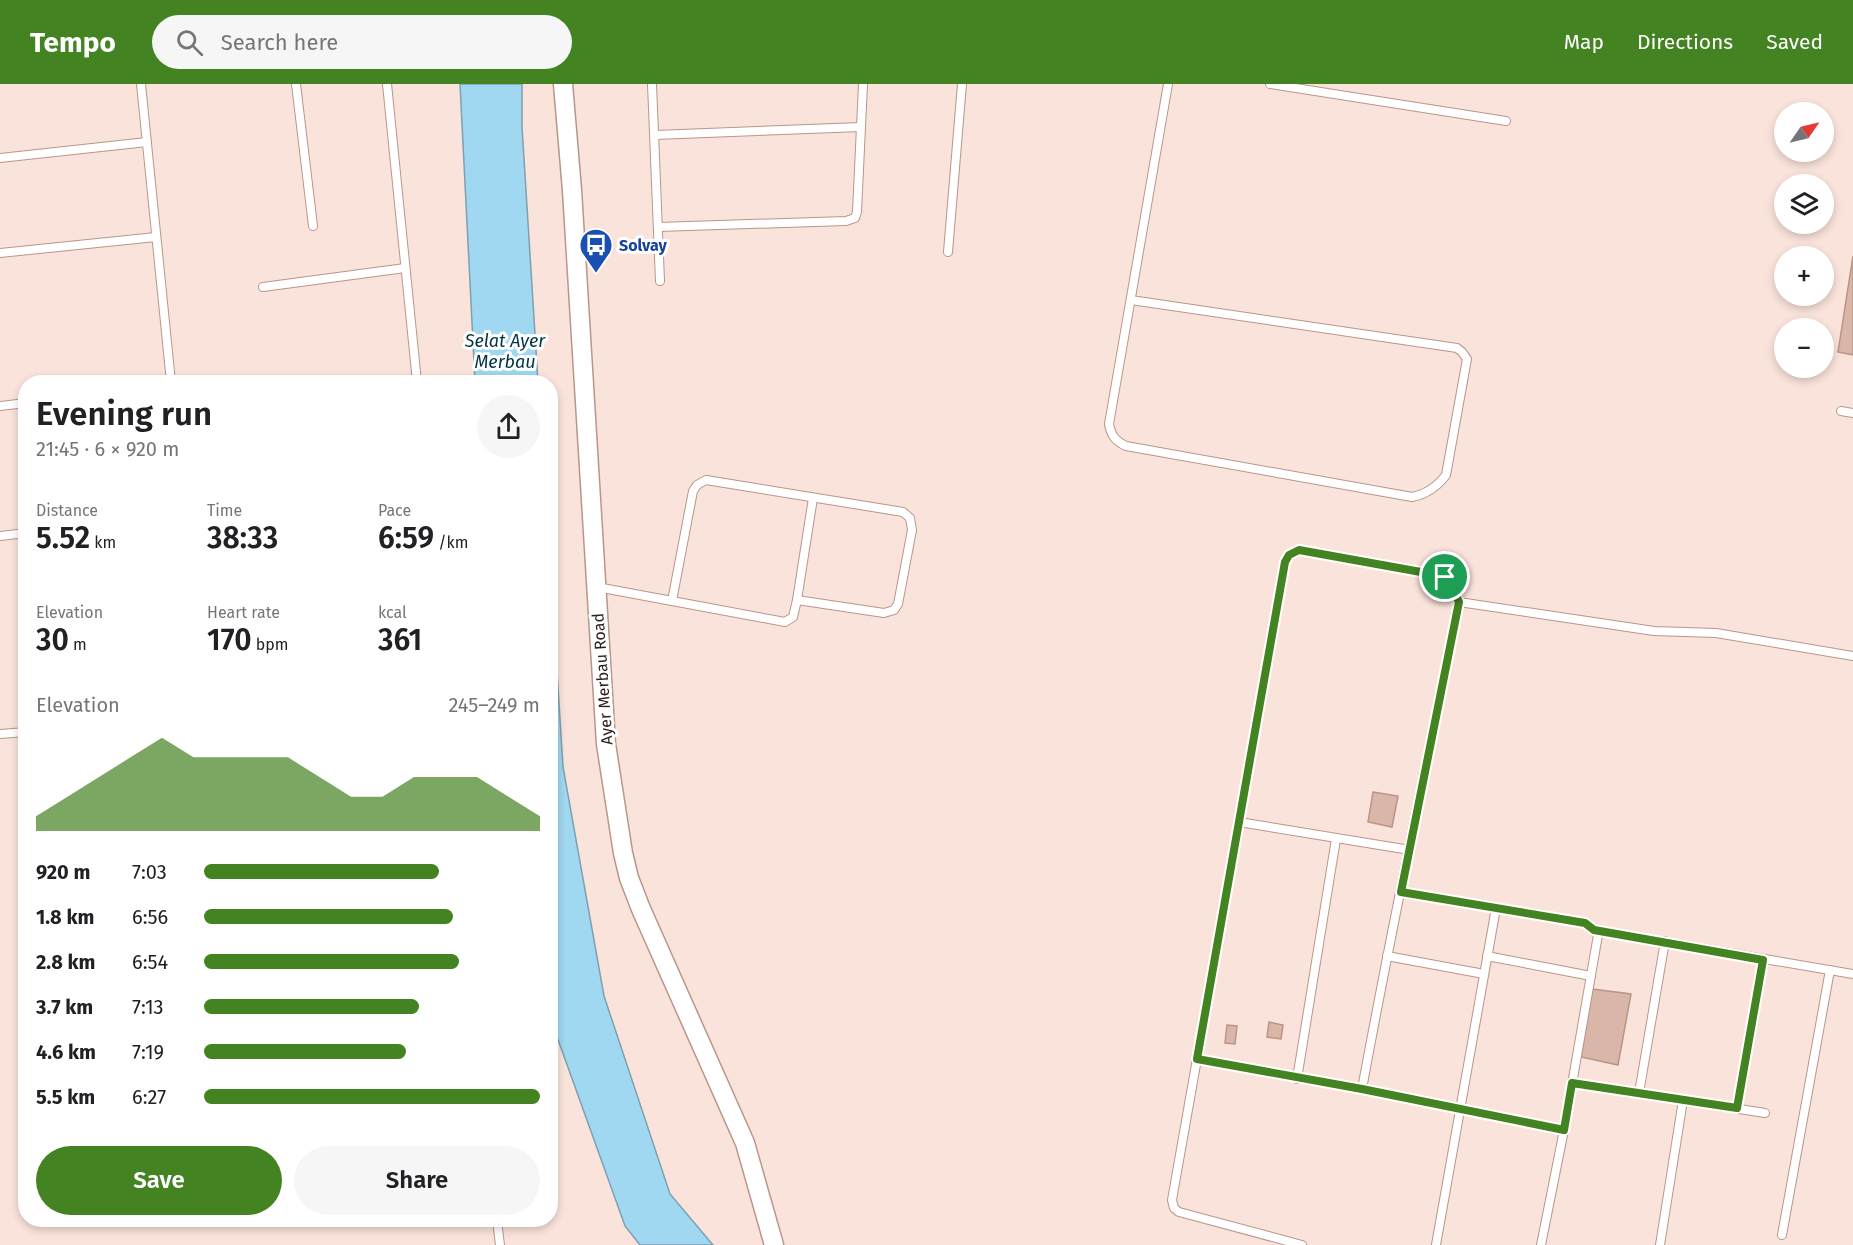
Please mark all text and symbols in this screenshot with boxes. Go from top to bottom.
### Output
search box [152,15,572,69]
text: Tempo [30,26,116,59]
icon: search [173,26,206,59]
text: Search here [221,29,338,56]
text: Map [1564,29,1604,55]
text: Directions [1637,29,1733,55]
text: Saved [1766,29,1823,55]
north arrow [1774,102,1834,162]
map controls [1774,102,1834,378]
button: layers [1774,174,1834,234]
bus stop icon: Solvay [578,227,614,274]
place label: Solvay [619,236,667,255]
button: + [1774,246,1834,306]
button: − [1774,318,1834,378]
water label: Selat Ayer Merbau [464,330,546,373]
text: Evening run [36,394,212,434]
button: share [477,395,540,458]
text: 21:45 · 6 × 920 m [36,437,179,461]
text: Distance [36,501,98,520]
text: Time [207,501,242,520]
text: Pace [378,501,411,520]
text: 5.52 [36,520,90,556]
text: 38:33 [207,520,278,556]
text: 6:59 [378,520,434,556]
text: km [90,533,116,552]
text: /km [434,533,468,552]
pin [1419,551,1470,602]
icon: arrive [1428,560,1461,593]
text: Elevation [36,603,103,622]
text: Heart rate [207,603,280,622]
text: kcal [378,603,407,622]
street label: Ayer Merbau Road [588,612,617,745]
text: 30 [36,622,69,658]
text: 170 [207,622,252,658]
text: 361 [378,622,422,658]
text: m [69,635,87,654]
text: bpm [252,635,289,654]
text: Elevation [36,693,120,717]
text: 245–249 m [448,693,540,717]
text: 920 m [36,860,90,884]
text: 7:03 [132,860,167,884]
text: 1.8 km [36,905,94,929]
text: 6:56 [132,905,168,929]
text: 2.8 km [36,950,95,974]
text: 6:54 [132,950,168,974]
text: 3.7 km [36,995,93,1019]
text: 7:13 [132,995,164,1019]
text: 4.6 km [36,1040,96,1064]
text: 7:19 [132,1040,164,1064]
text: 5.5 km [36,1085,95,1109]
text: 6:27 [132,1085,166,1109]
button: Save [36,1146,282,1215]
button: Share [294,1146,540,1215]

